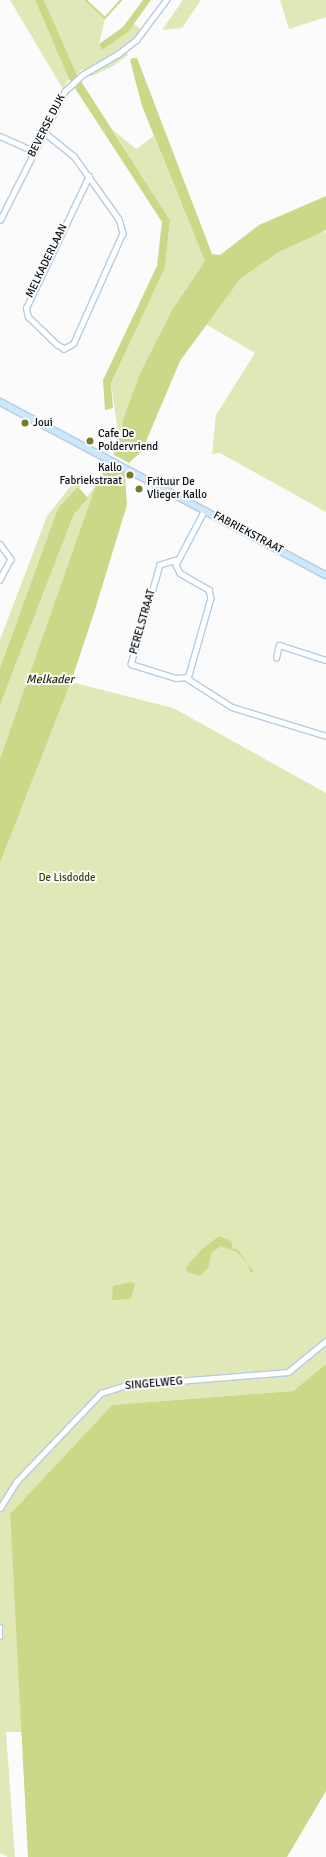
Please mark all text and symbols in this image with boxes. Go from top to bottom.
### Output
street label: BEVERSE DIJK [26,92,68,160]
street label: MELKADERLAAN [23,222,71,300]
place label: Joui [33,416,53,430]
marker: Joui [20,418,30,428]
place label: Cafe De Poldervriend [98,428,158,454]
marker: Cafe De Poldervriend [85,436,95,446]
place label: Kallo Fabriekstraat [59,462,122,488]
marker: Kallo Fabriekstraat [125,470,135,480]
place label: Frituur De Vlieger Kallo [147,476,207,502]
marker: Frituur De Vlieger Kallo [134,484,144,494]
street label: FABRIEKSTRAAT [211,509,285,557]
street label: PERELSTRAAT [127,588,159,656]
water label: Melkader [26,673,74,687]
park label: De Lisdodde [38,871,96,885]
street label: SINGELWEG [125,1375,183,1393]

